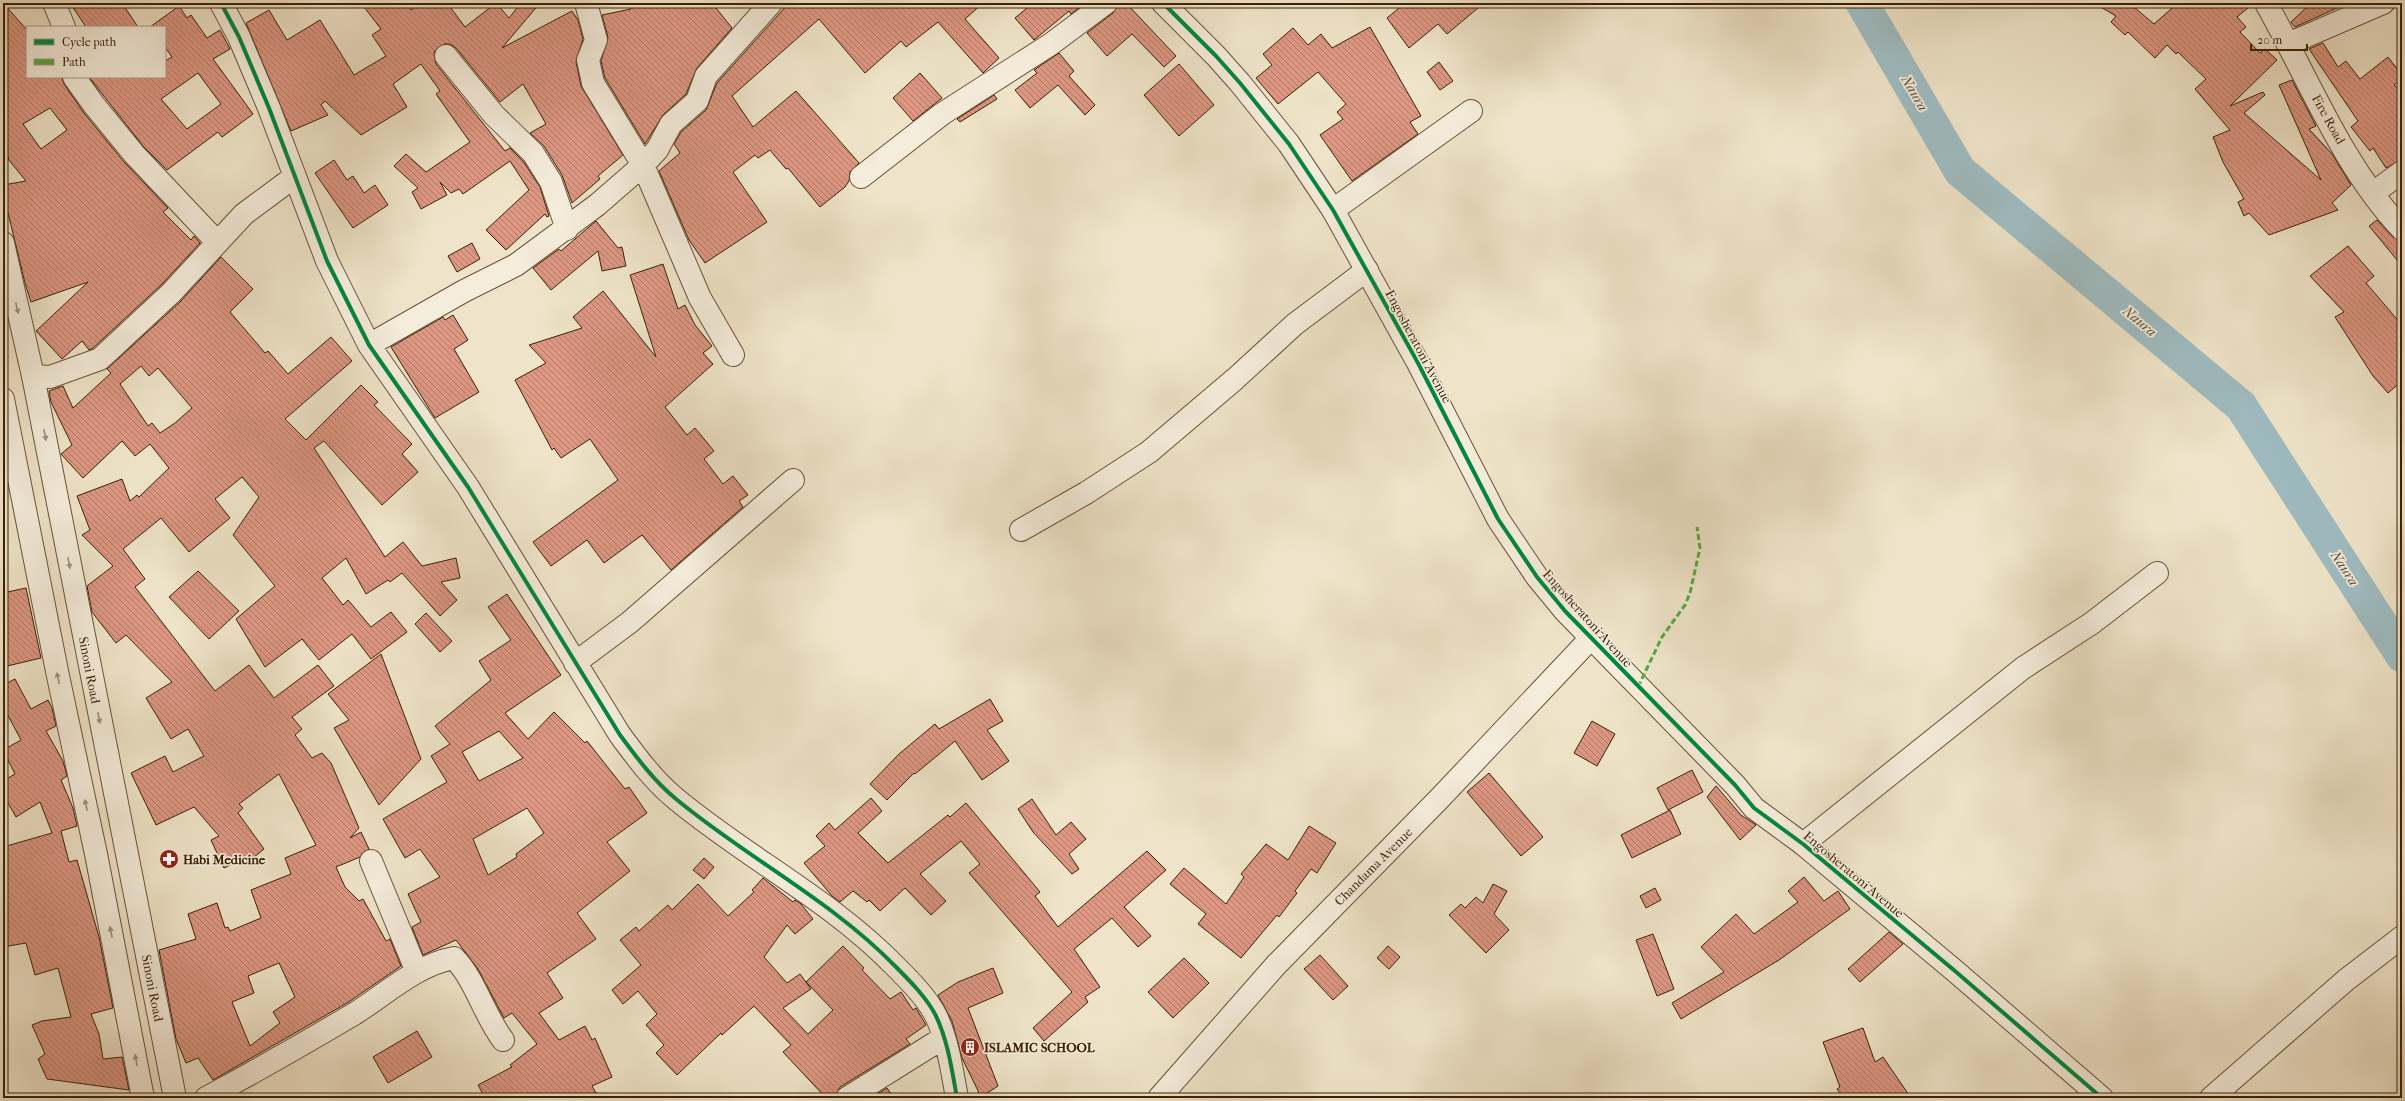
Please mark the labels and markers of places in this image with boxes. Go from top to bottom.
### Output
pharmacy icon: Habi Medicine [158,848,180,870]
place label: Habi Medicine [183,852,266,867]
building icon: ISLAMIC SCHOOL [959,1036,981,1058]
place label: ISLAMIC SCHOOL [984,1040,1096,1055]

